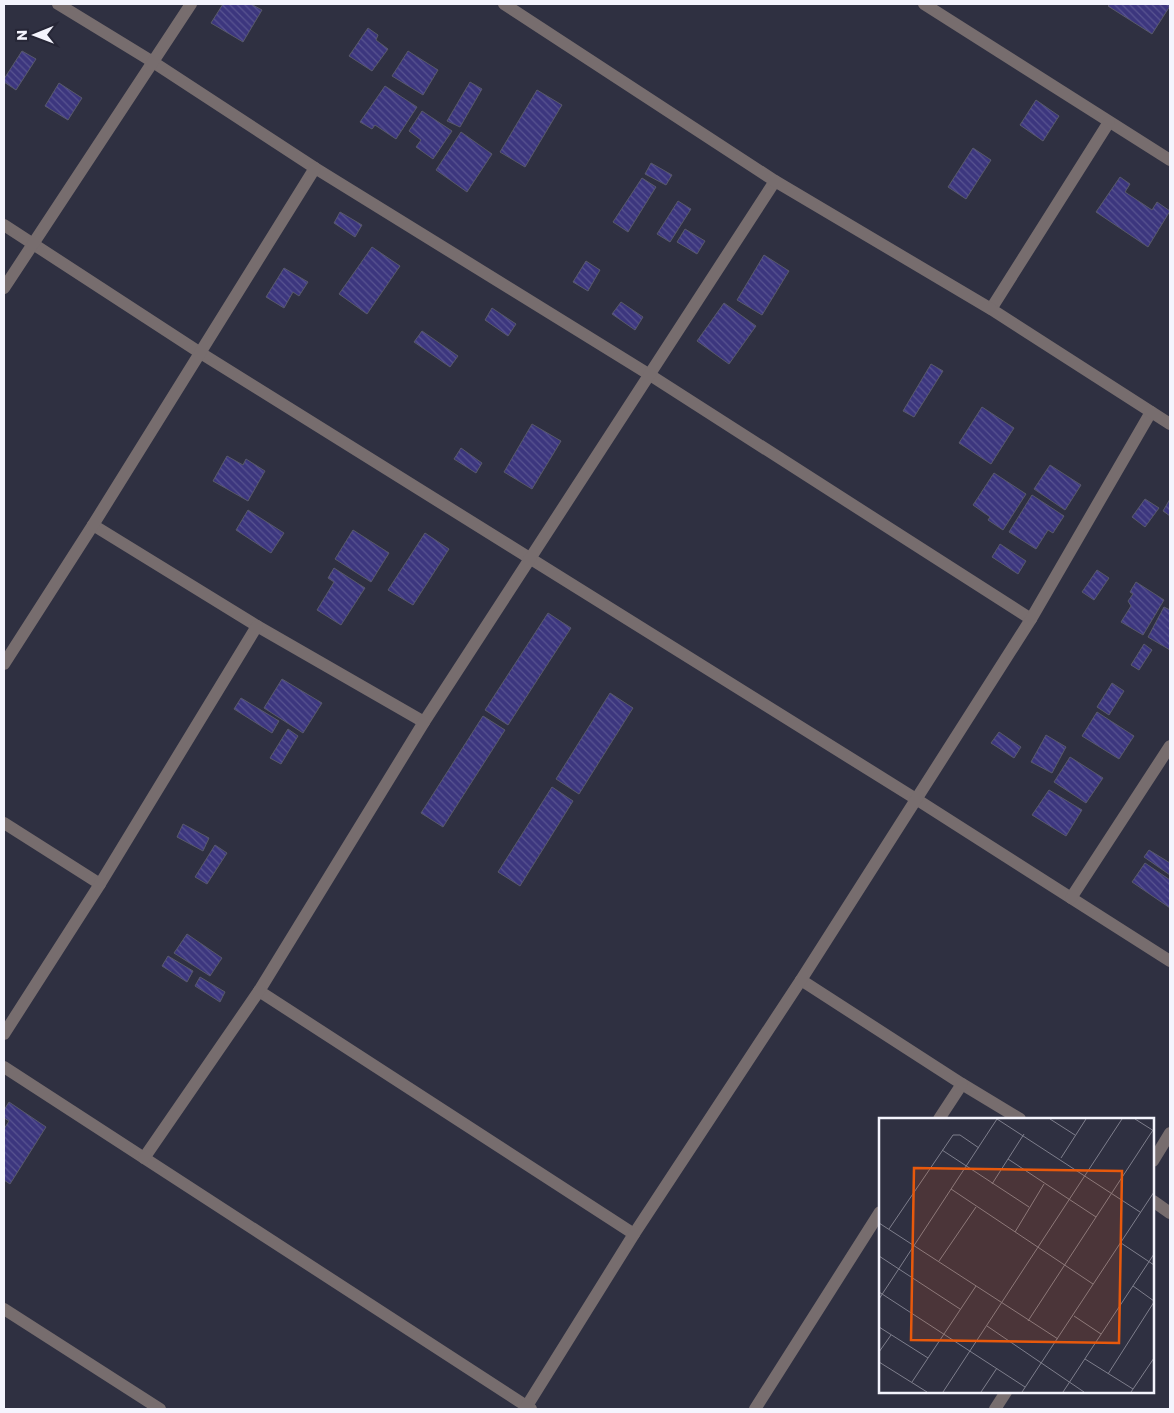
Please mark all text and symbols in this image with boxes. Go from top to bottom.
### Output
north arrow [10,10,60,60]
text: N [12,30,32,41]
inset map [879,1118,1154,1393]

